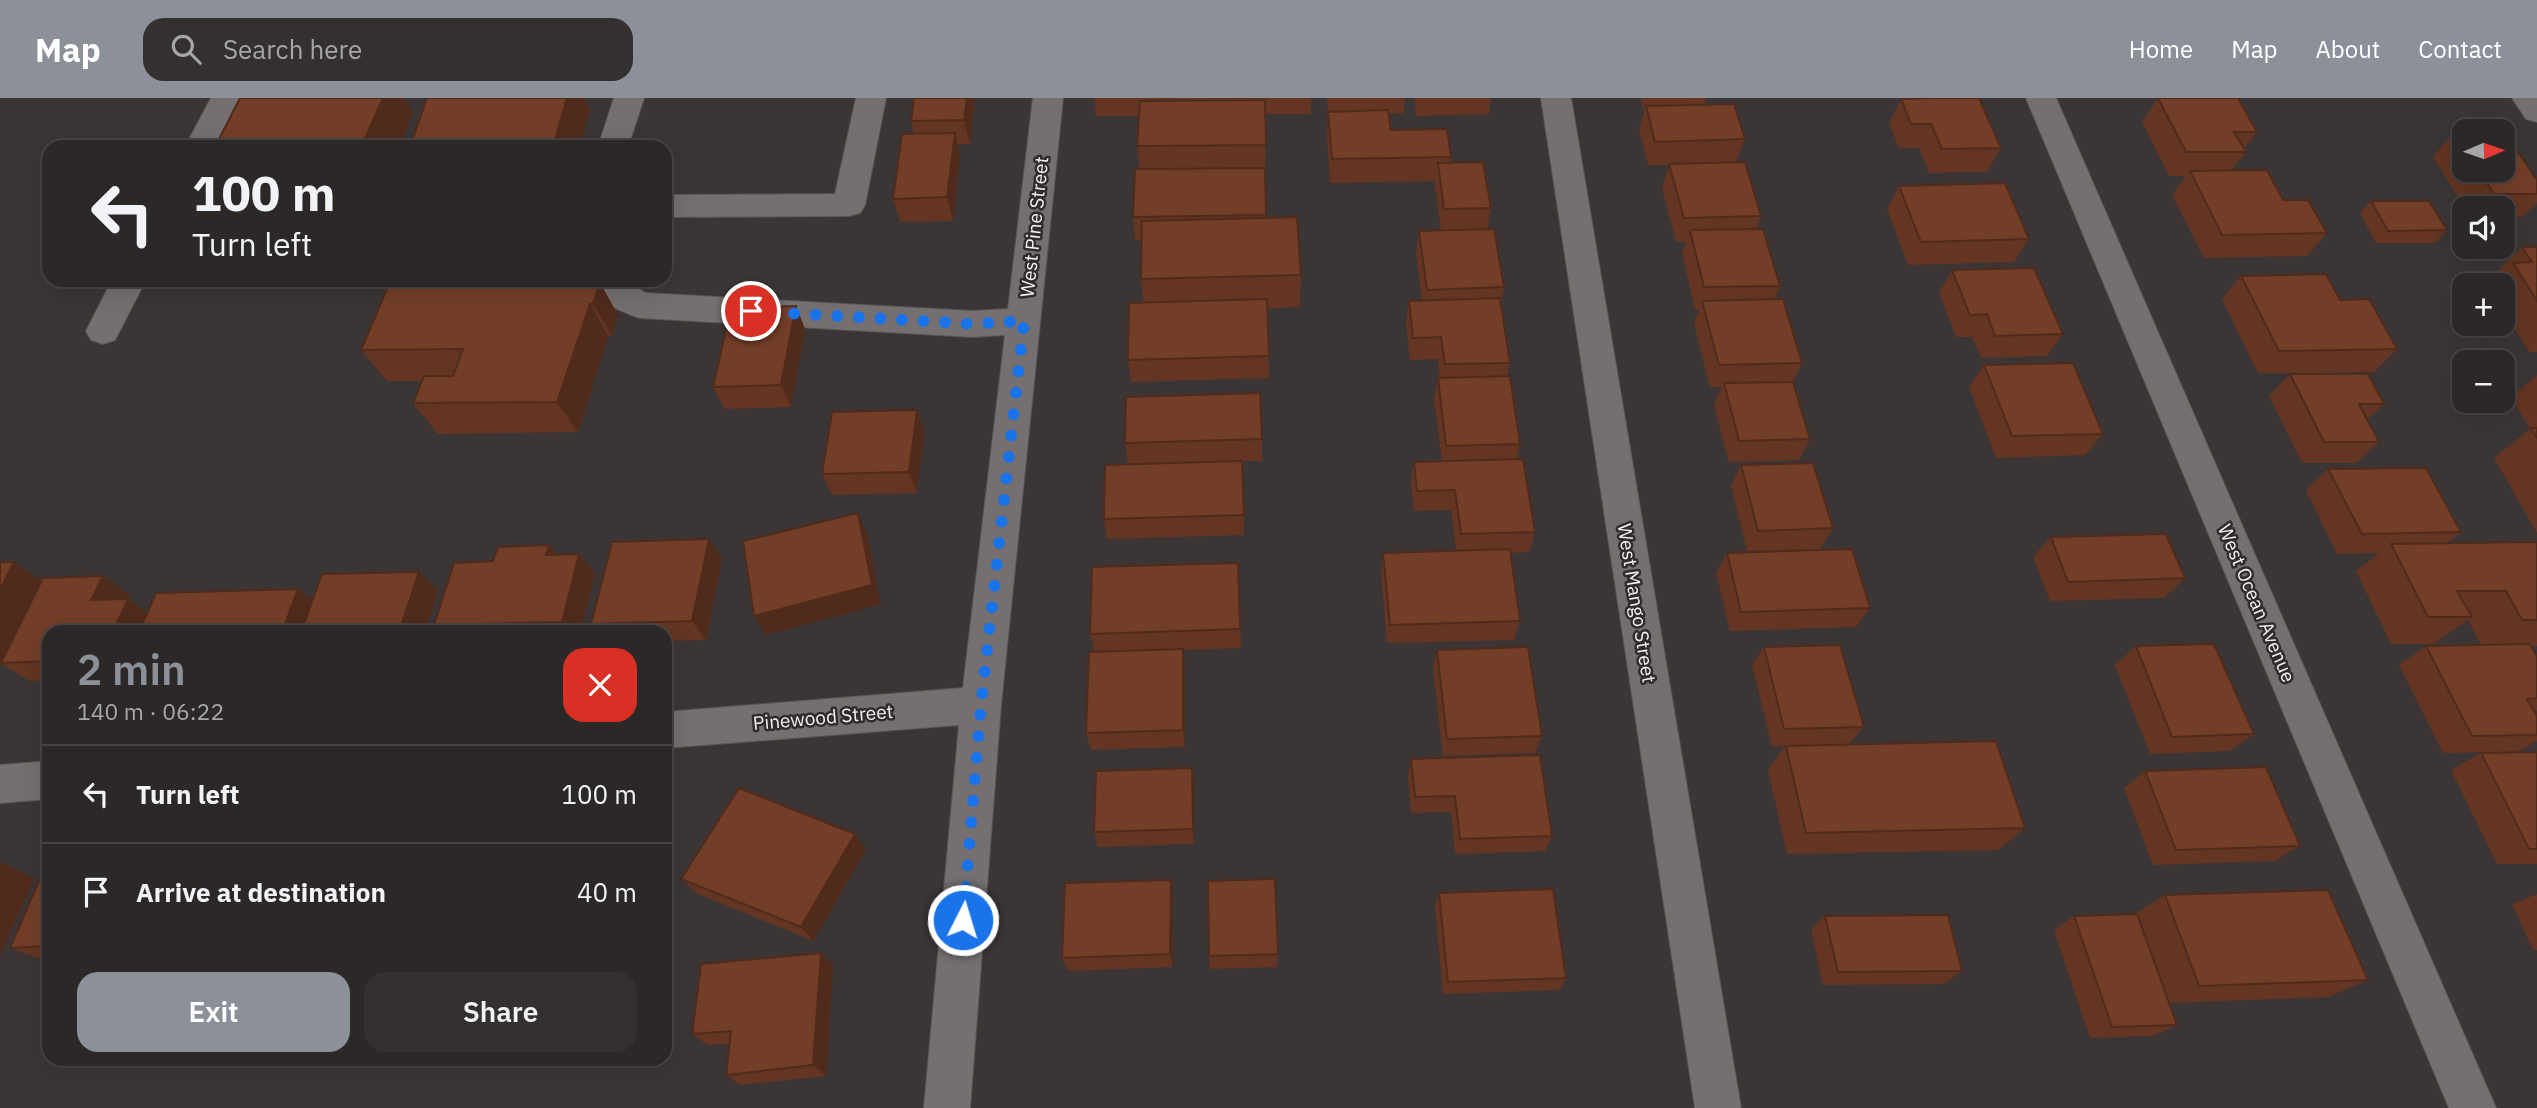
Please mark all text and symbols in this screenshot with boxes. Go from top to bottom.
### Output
search box [143,18,633,81]
text: Map [35,28,101,71]
icon: search [167,30,205,68]
text: Search here [223,32,362,66]
text: Home [2129,33,2193,65]
text: Map [2231,33,2277,65]
text: About [2315,33,2380,65]
text: Contact [2418,33,2502,65]
north arrow [2452,119,2515,182]
map controls [2452,119,2515,413]
street label: West Pine Street [1015,155,1053,299]
text: 100 m [192,161,336,224]
icon: left [77,168,168,259]
button: sound [2452,196,2515,259]
text: Turn left [192,223,312,265]
button: + [2452,273,2515,336]
pin [721,281,781,341]
icon: arrive [732,292,770,330]
button: − [2452,350,2515,413]
street label: West Ocean Avenue [2213,520,2301,686]
street label: West Mango Street [1613,522,1661,684]
text: 2 min [77,642,186,697]
button: close [563,648,637,722]
text: 140 m · 06:22 [77,696,224,726]
street label: Pinewood Street [752,699,894,735]
icon: left [77,775,115,813]
text: Turn left [136,777,239,811]
text: 100 m [561,777,637,811]
icon: arrive [77,873,115,911]
text: Arrive at destination [136,875,386,909]
text: 40 m [577,875,637,909]
position arrow [926,883,1000,957]
button: Exit [77,972,350,1052]
button: Share [364,972,637,1052]

